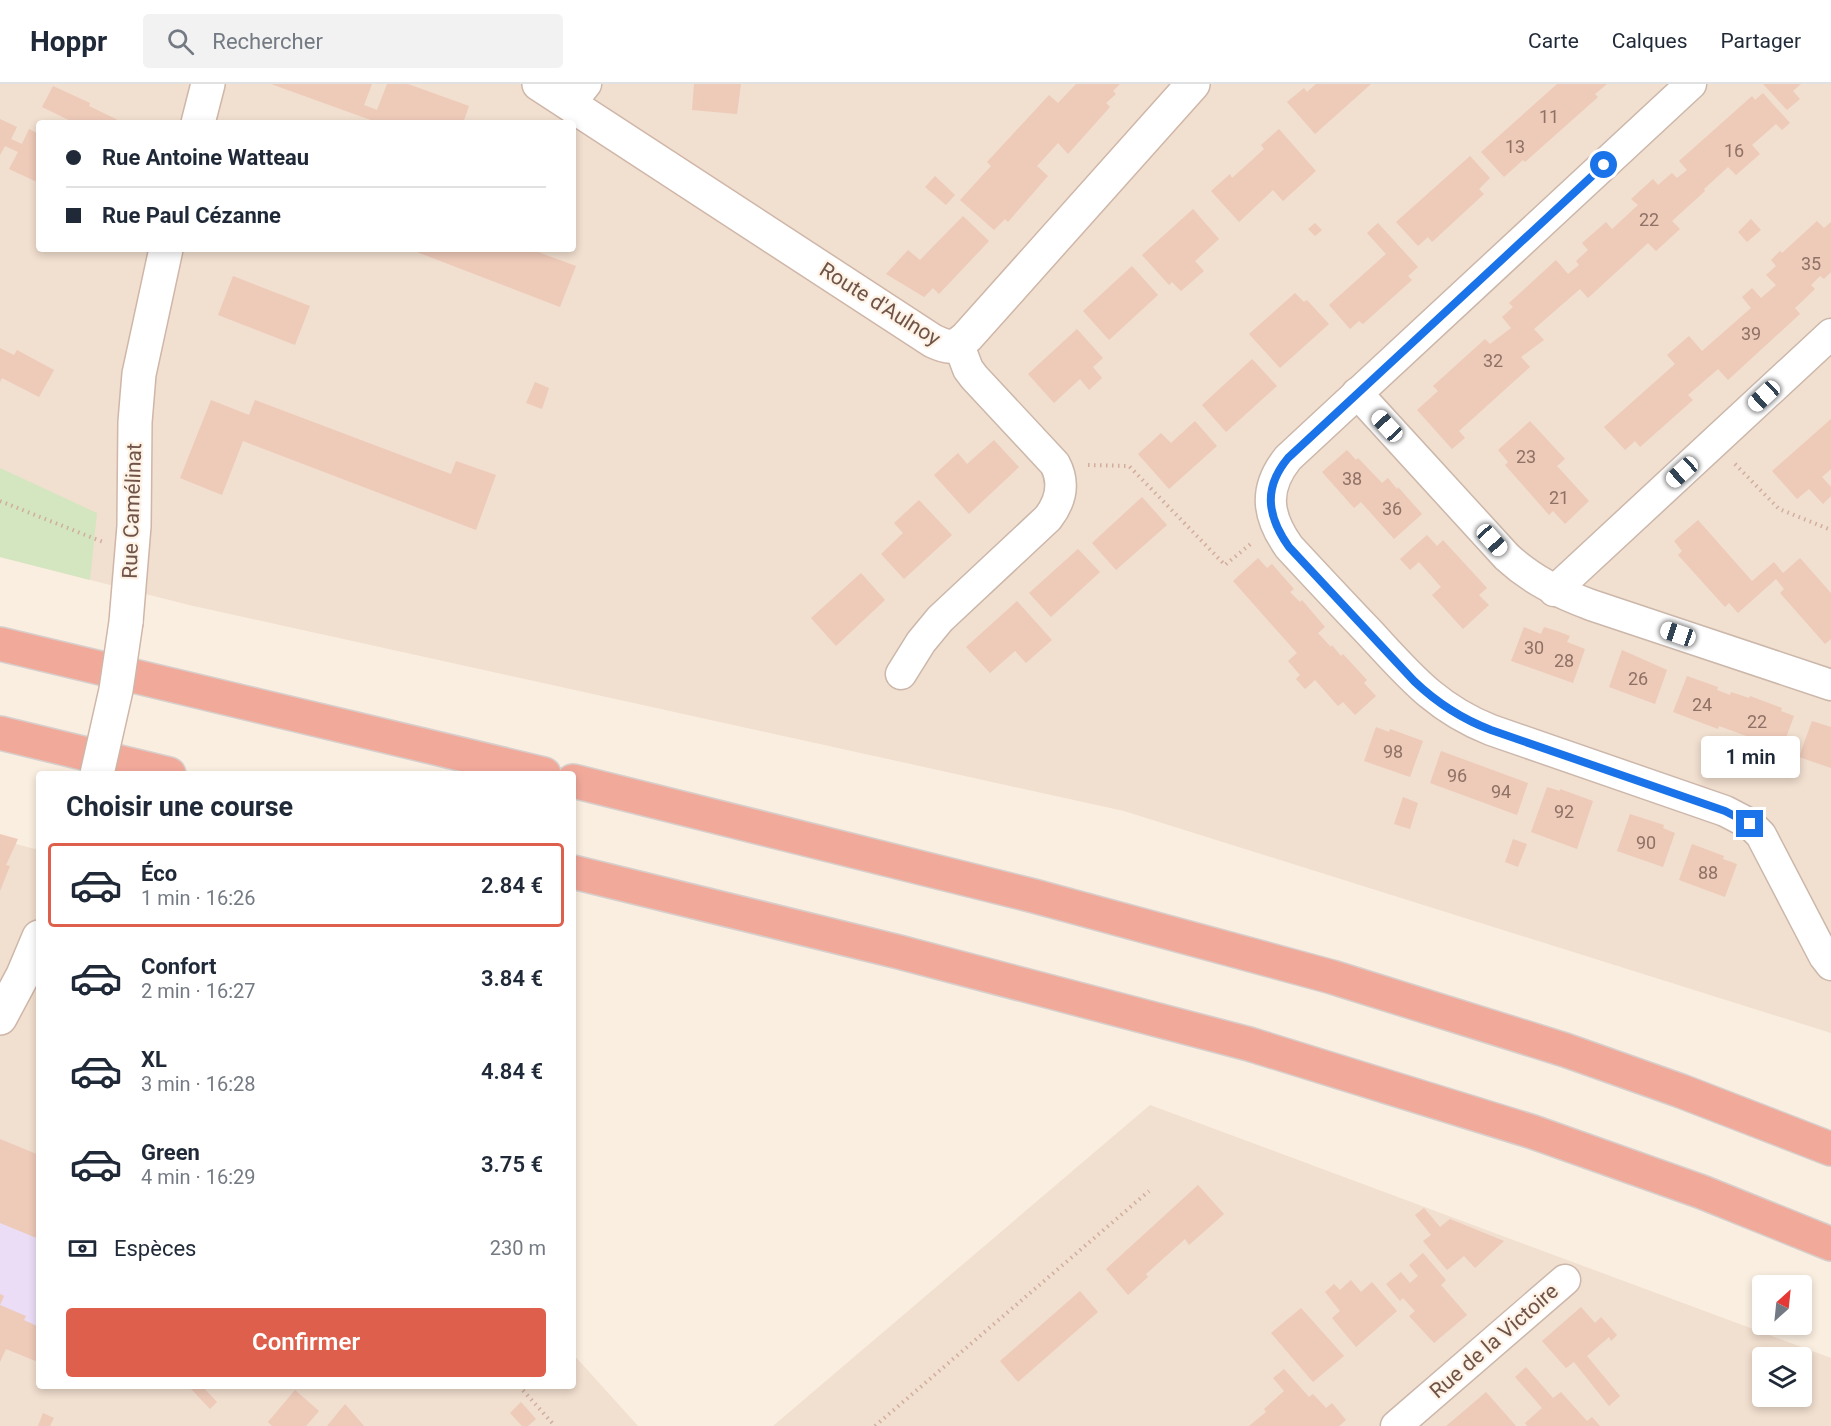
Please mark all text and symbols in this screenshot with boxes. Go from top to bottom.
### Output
search box [143,14,563,68]
text: Hoppr [30,25,107,58]
icon: search [164,25,197,58]
text: Rechercher [212,29,323,54]
text: Carte [1528,29,1579,53]
text: Calques [1612,29,1687,53]
text: Partager [1720,29,1801,53]
house number: 11 [1539,106,1559,127]
house number: 13 [1505,136,1525,157]
house number: 16 [1724,140,1744,161]
text: Rue Antoine Watteau [102,145,309,170]
route start [1590,151,1617,178]
text: Rue Paul Cézanne [102,203,281,228]
house number: 22 [1639,209,1659,230]
house number: 35 [1801,253,1821,274]
street label: Route d'Aulnoy [815,257,945,351]
house number: 39 [1741,323,1761,344]
house number: 32 [1483,350,1503,371]
car [1745,377,1783,415]
car [1368,407,1406,445]
street label: Rue Camélinat [118,443,146,579]
house number: 23 [1516,446,1536,467]
car [1663,453,1701,491]
house number: 38 [1342,468,1362,489]
house number: 21 [1549,487,1569,508]
house number: 36 [1382,498,1402,519]
car [1473,521,1511,559]
car [1658,620,1698,648]
house number: 30 [1524,637,1544,658]
house number: 28 [1554,650,1574,671]
house number: 26 [1628,668,1648,689]
house number: 24 [1692,694,1712,715]
house number: 22 [1747,711,1767,732]
callout: 1 min [1700,737,1800,779]
house number: 98 [1383,741,1403,762]
text: 1 min [1725,745,1776,769]
house number: 96 [1447,765,1467,786]
house number: 94 [1491,781,1511,802]
text: Choisir une course [66,791,293,823]
house number: 92 [1554,801,1574,822]
route end [1736,810,1763,837]
house number: 90 [1636,832,1656,853]
icon: car [69,858,123,912]
text: Éco [141,861,177,886]
house number: 88 [1698,862,1718,883]
text: 2.84 € [481,873,543,898]
text: 1 min · 16:26 [141,886,256,910]
icon: car [69,951,123,1005]
text: Confort [141,954,216,979]
text: 3.84 € [481,966,543,991]
text: 2 min · 16:27 [141,979,256,1003]
icon: car [69,1044,123,1098]
text: XL [141,1047,167,1072]
text: 4.84 € [481,1059,543,1084]
text: 3 min · 16:28 [141,1072,256,1096]
icon: car [69,1137,123,1191]
text: Green [141,1140,200,1165]
text: 3.75 € [481,1152,543,1177]
text: 4 min · 16:29 [141,1165,256,1189]
icon: cash [66,1232,99,1265]
text: Espèces [114,1236,196,1261]
text: 230 m [490,1236,546,1260]
north arrow [1752,1275,1812,1335]
map controls [1752,1275,1812,1407]
street label: Rue de la Victoire [1425,1279,1563,1403]
button: Confirmer [66,1308,546,1377]
button: layers [1752,1347,1812,1407]

